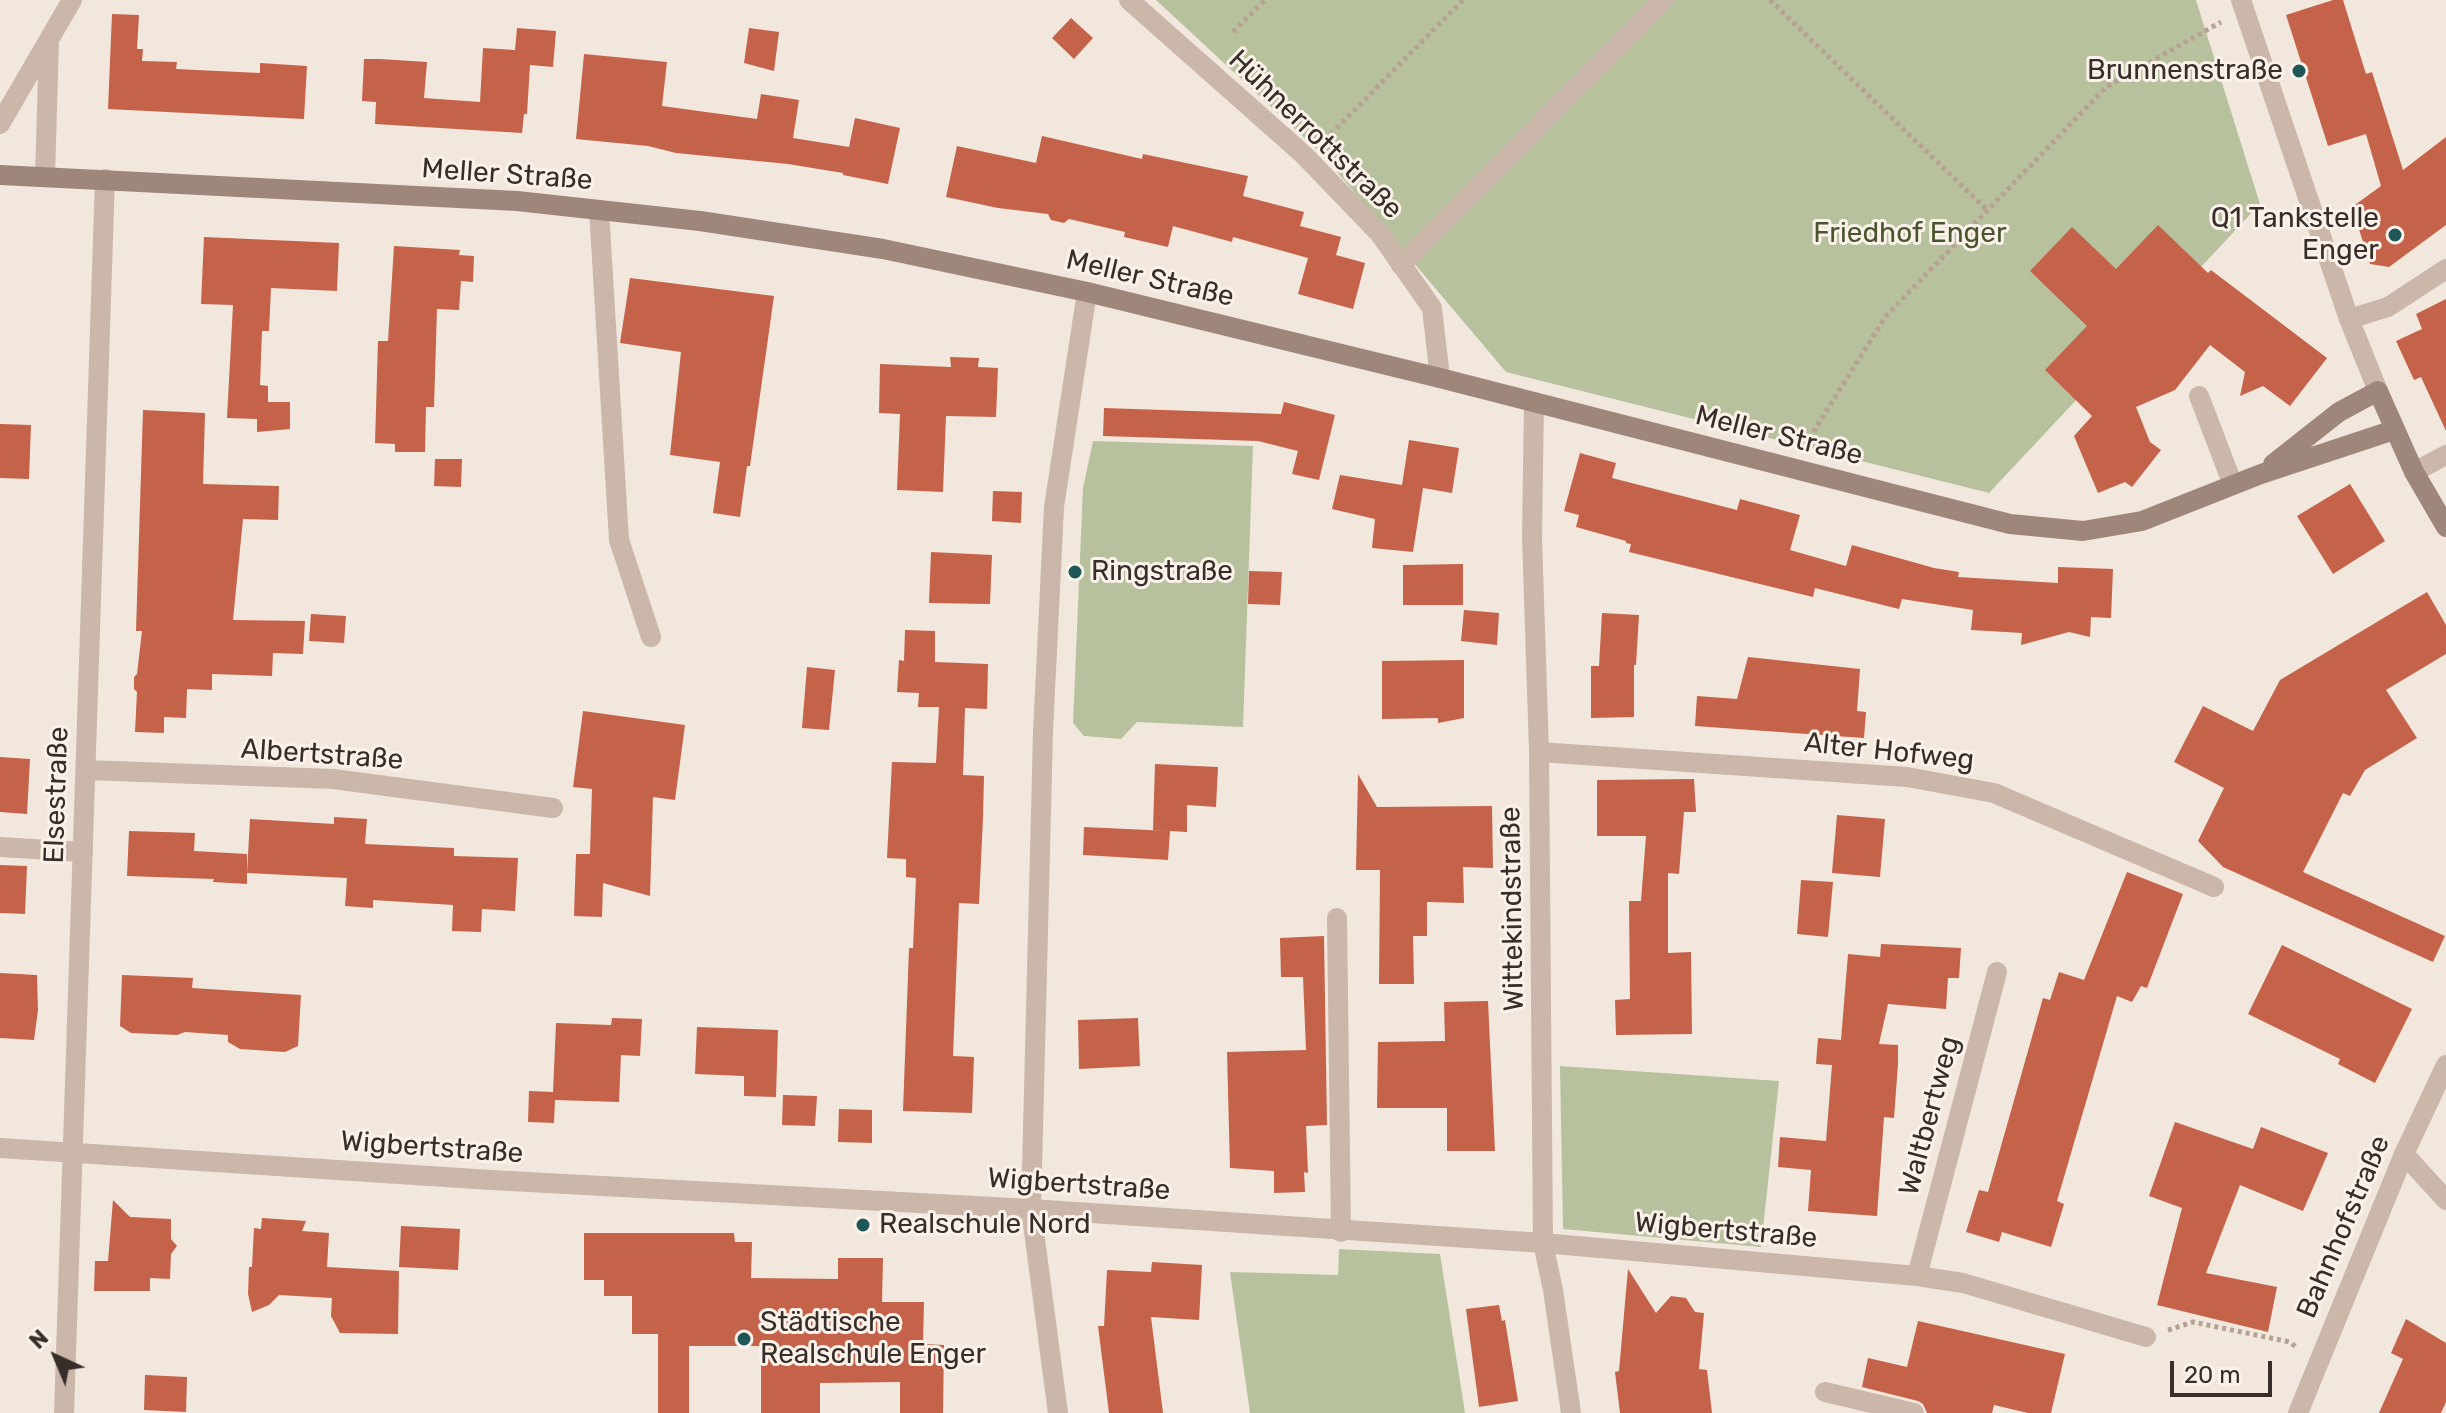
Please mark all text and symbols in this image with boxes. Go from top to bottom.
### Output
street label: Hühnerrottstraße [1221,44,1409,226]
place label: Brunnenstraße [2087,54,2283,88]
marker: Brunnenstraße [2290,62,2308,80]
street label: Meller Straße [420,152,594,198]
place label: Q1 Tankstelle Enger [2211,202,2379,268]
park label: Friedhof Enger [1813,217,2007,251]
marker: Q1 Tankstelle Enger [2386,226,2404,244]
street label: Meller Straße [1063,243,1237,315]
street label: Meller Straße [1692,399,1866,473]
place label: Ringstraße [1091,555,1233,589]
marker: Ringstraße [1066,563,1084,581]
street label: Elsestraße [38,726,76,864]
street label: Alter Hofweg [1802,726,1976,778]
street label: Albertstraße [240,733,404,777]
street label: Wittekindstraße [1494,806,1532,1012]
street label: Waltbertweg [1893,1033,1967,1199]
street label: Wigbertstraße [340,1125,524,1171]
street label: Bahnhofstraße [2290,1131,2398,1323]
street label: Wigbertstraße [987,1162,1171,1208]
street label: Wigbertstraße [1633,1206,1819,1256]
place label: Realschule Nord [879,1208,1091,1242]
marker: Realschule Nord [854,1216,872,1234]
place label: Städtische Realschule Enger [760,1306,986,1372]
north arrow [16,1317,96,1397]
text: N [24,1324,54,1355]
marker: Städtische Realschule Enger [735,1330,753,1348]
scale bar [2174,1345,2276,1395]
text: 20 m [2184,1361,2241,1389]

